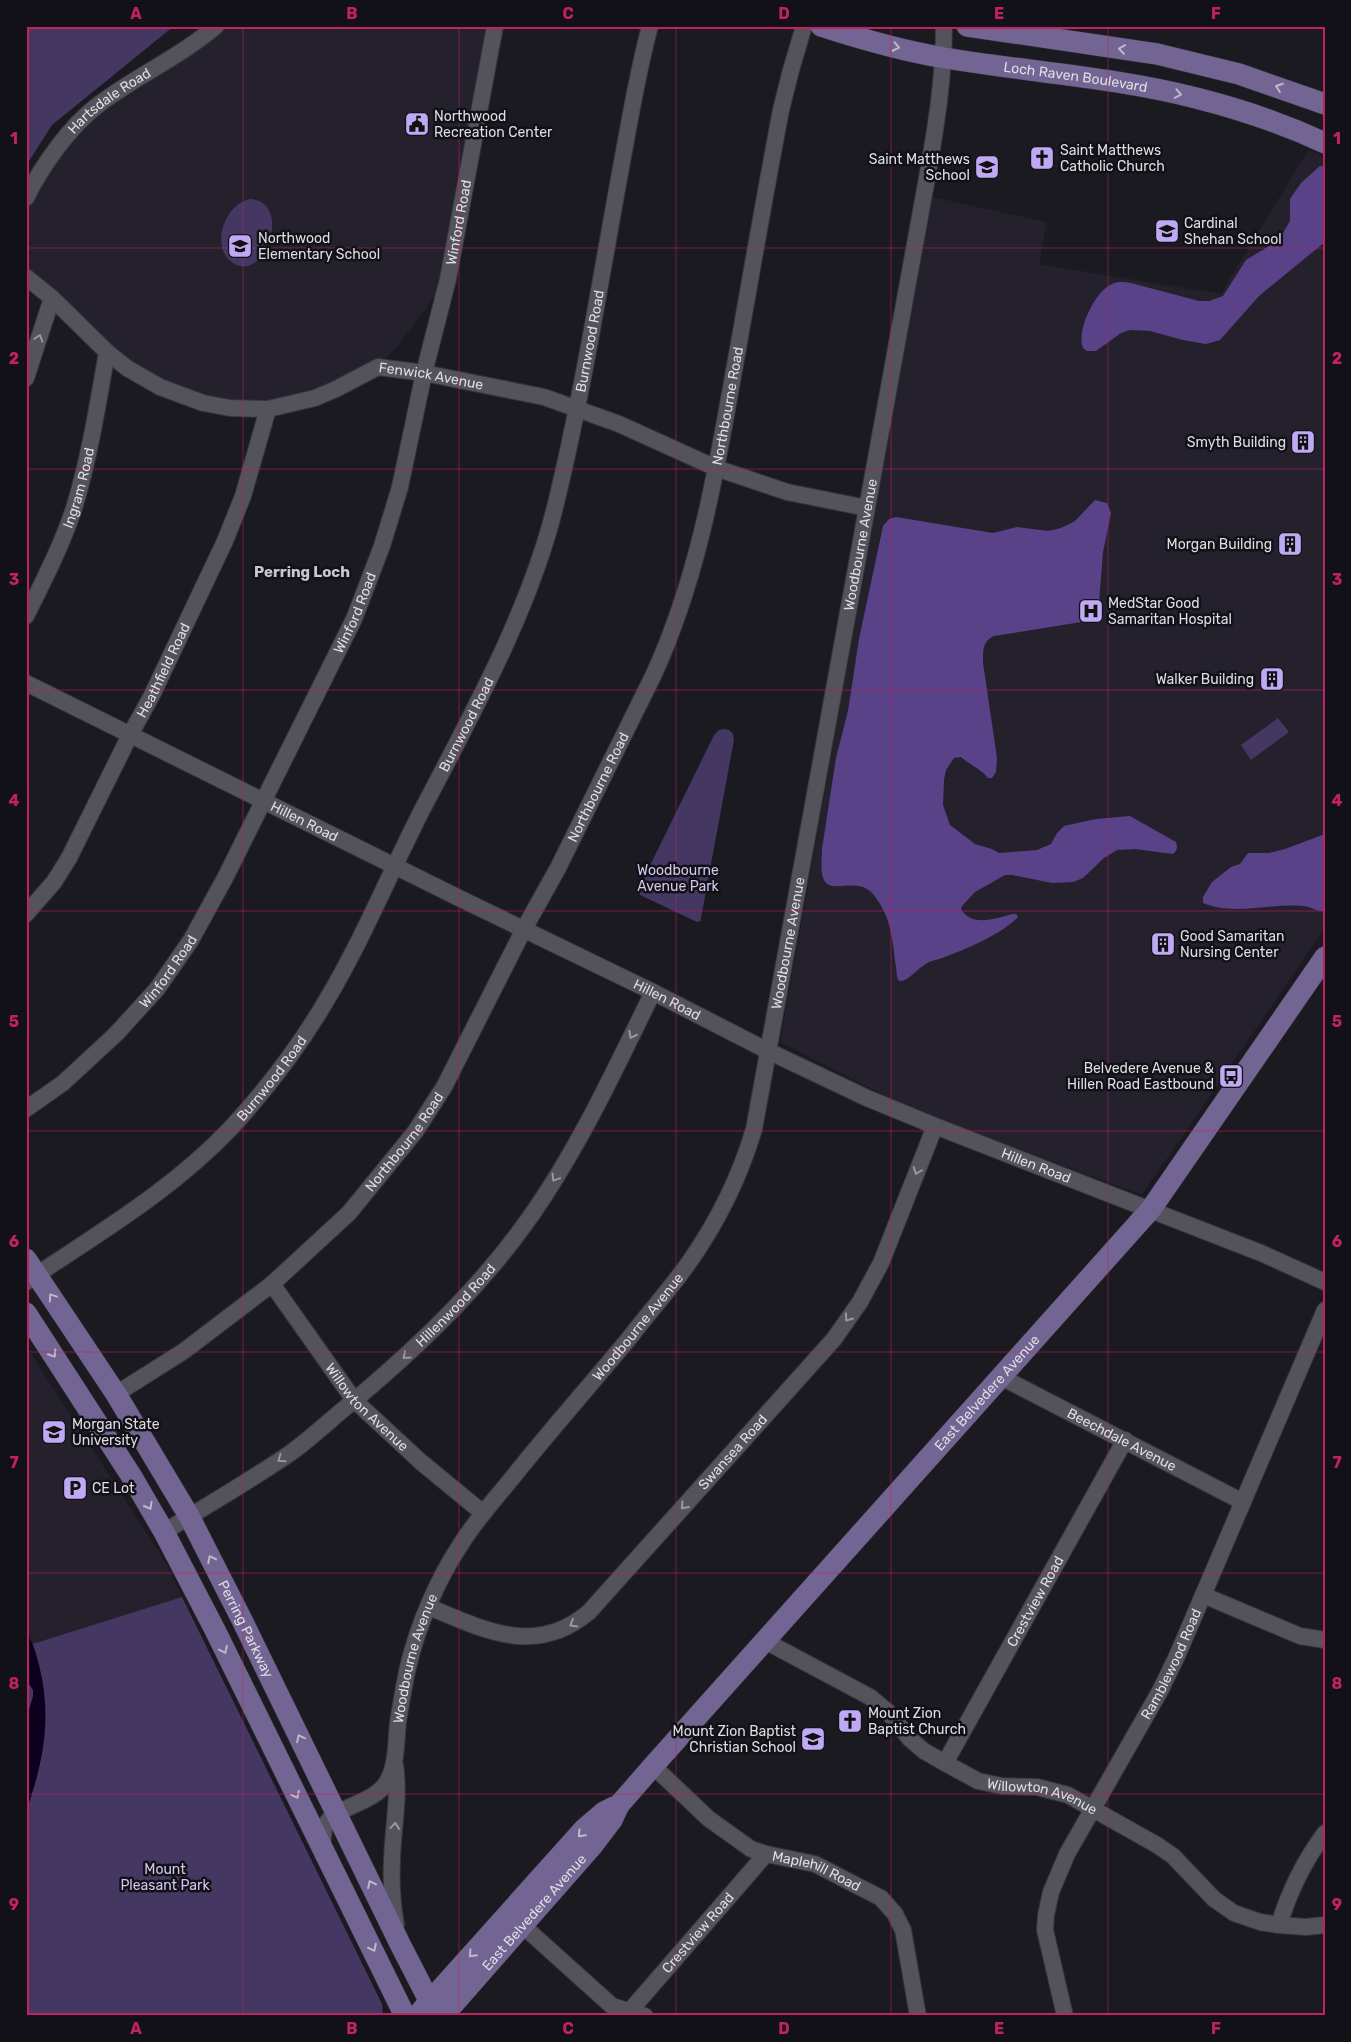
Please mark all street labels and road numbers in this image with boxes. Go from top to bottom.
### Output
street label: Loch Raven Boulevard [1003,58,1149,96]
street label: Hartsdale Road [64,64,154,137]
street label: Winford Road [442,178,475,266]
street label: Burnwood Road [572,289,608,394]
street label: Northbourne Road [708,345,747,467]
street label: Fenwick Avenue [378,359,485,393]
street label: Ingram Road [59,446,98,530]
street label: Woodbourne Avenue [840,477,881,612]
street label: Winford Road [330,570,380,656]
street label: Heathfield Road [133,620,193,721]
street label: Burnwood Road [435,675,497,775]
street label: Northbourne Road [564,729,632,845]
street label: Hillen Road [268,797,341,845]
street label: Woodbourne Avenue [767,876,808,1011]
street label: Winford Road [136,932,201,1011]
street label: Hillen Road [631,975,704,1024]
street label: Burnwood Road [233,1033,310,1125]
street label: Northbourne Road [361,1089,447,1195]
street label: Hillen Road [999,1144,1073,1187]
street label: Hillenwood Road [412,1260,499,1350]
street label: Woodbourne Avenue [589,1269,687,1384]
street label: East Belvedere Avenue [931,1331,1043,1454]
street label: Willowton Avenue [322,1360,412,1455]
street label: Beechdale Avenue [1064,1404,1180,1475]
street label: Swansea Road [694,1411,771,1493]
street label: Crestview Road [1003,1553,1067,1650]
street label: Perring Parkway [215,1577,277,1681]
street label: Woodbourne Avenue [389,1591,441,1725]
street label: Ramblewood Road [1137,1606,1205,1722]
street label: Willowton Avenue [985,1775,1100,1818]
street label: Maplehill Road [771,1847,864,1895]
street label: East Belvedere Avenue [478,1850,590,1974]
street label: Crestview Road [658,1889,737,1977]

